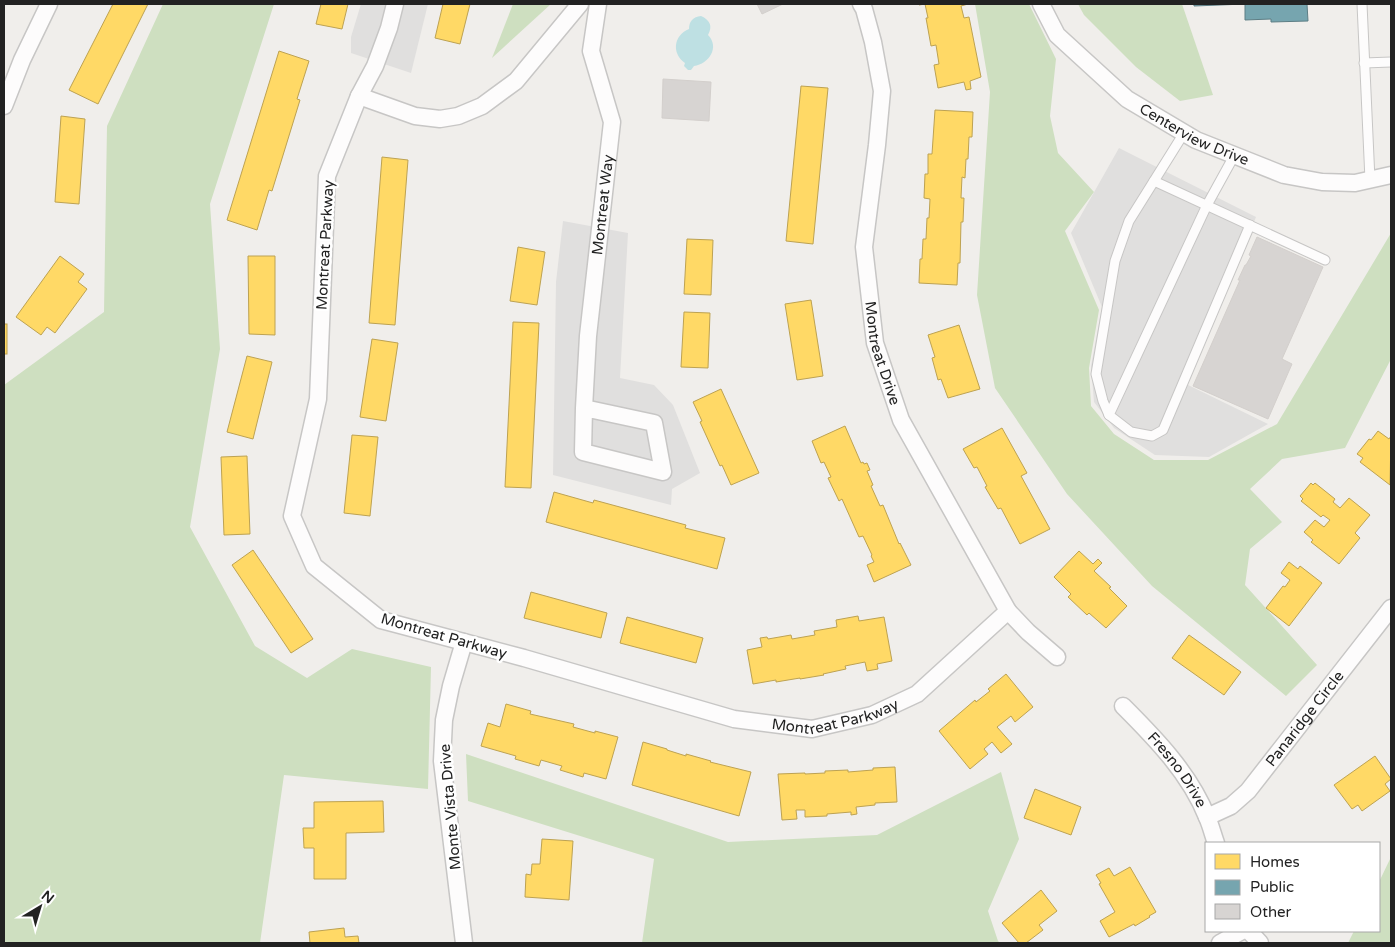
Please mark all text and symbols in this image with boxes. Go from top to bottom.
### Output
street label: Centerview Drive [1136,99,1252,169]
street label: Montreat Way [588,154,617,256]
street label: Montreat Parkway [313,180,337,310]
street label: Montreat Drive [861,300,904,407]
street label: Montreat Parkway [379,609,509,663]
street label: Panaridge Circle [1262,667,1348,770]
street label: Montreat Parkway [771,695,901,738]
street label: Fresno Drive [1144,728,1210,810]
street label: Monte Vista Drive [436,743,464,871]
legend [1205,842,1380,932]
text: Homes [1250,853,1300,871]
text: Public [1250,878,1294,896]
north arrow [15,882,65,932]
text: N [38,887,57,907]
text: Other [1250,903,1292,921]

